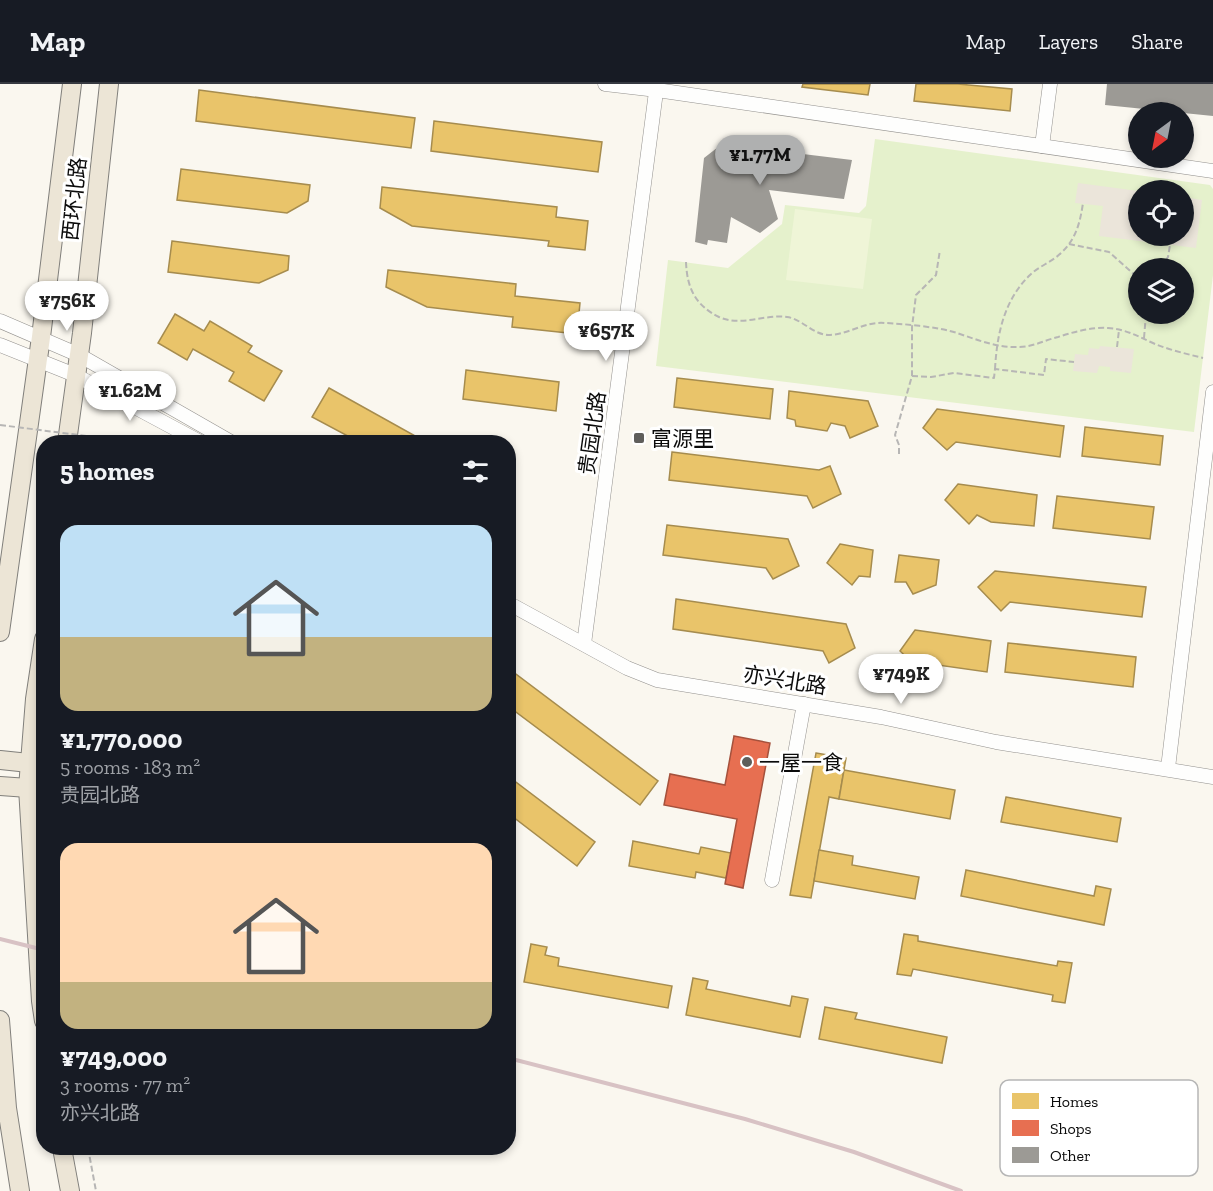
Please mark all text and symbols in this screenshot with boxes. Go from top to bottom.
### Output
text: Map [30,25,85,58]
text: Map [966,29,1006,54]
text: Layers [1039,29,1098,54]
text: Share [1131,29,1183,54]
north arrow [1128,102,1194,168]
map controls [1128,102,1194,324]
pin: ¥1.77M [711,135,809,186]
text: ¥1.77M [729,142,791,166]
street label: 西环北路 [57,156,91,242]
button: locate [1128,180,1194,246]
button: layers [1128,258,1194,324]
pin: ¥756K [25,281,109,332]
text: ¥756K [39,288,95,312]
pin: ¥657K [564,311,648,362]
text: ¥657K [578,318,634,342]
pin: ¥1.62M [81,371,179,422]
text: ¥1.62M [98,378,162,402]
street label: 贵园北路 [574,390,610,476]
place label: 富源里 [651,426,714,451]
marker: 富源里 [632,431,646,445]
text: 5 homes [60,455,154,487]
icon: filters [459,455,492,488]
icon: home [222,564,330,672]
pin: ¥749K [859,654,943,705]
street label: 亦兴北路 [742,661,828,699]
text: ¥749K [872,661,930,685]
text: ¥1,770,000 [60,723,182,755]
place label: 一屋一食 [759,750,843,775]
text: 5 rooms · 183 m² [60,755,200,779]
marker: 一屋一食 [740,755,754,769]
text: 贵园北路 [60,783,140,807]
icon: home [222,882,330,990]
text: ¥749,000 [60,1041,167,1073]
text: 3 rooms · 77 m² [60,1073,190,1097]
legend [1000,1080,1198,1176]
text: Homes [1050,1092,1098,1111]
text: 亦兴北路 [60,1101,140,1125]
text: Shops [1050,1119,1092,1138]
text: Other [1050,1146,1091,1165]

